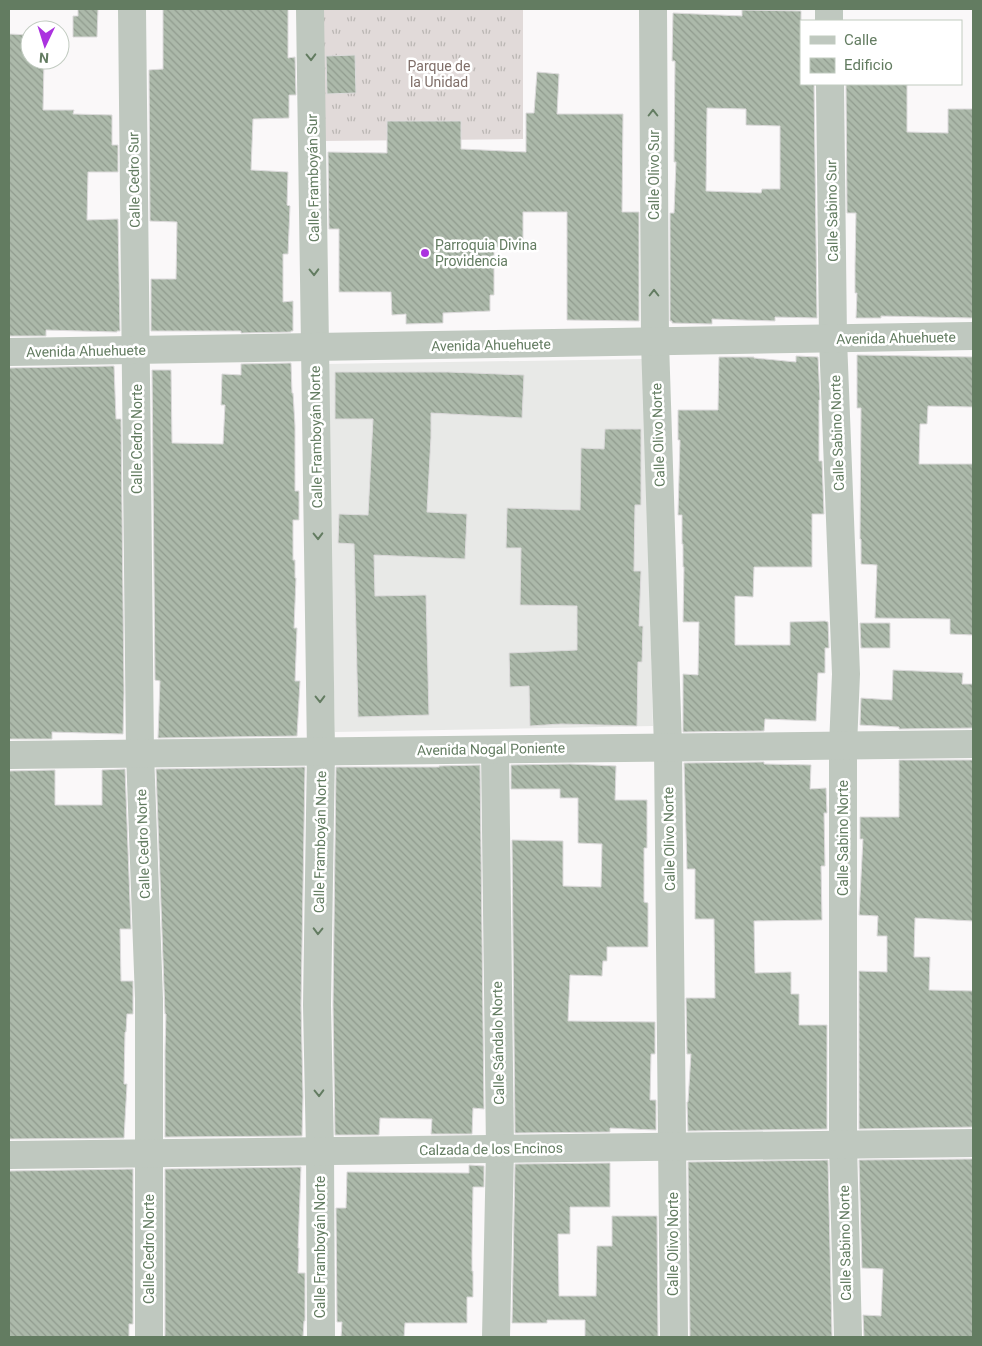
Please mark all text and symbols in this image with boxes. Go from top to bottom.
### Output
north arrow [20,20,70,70]
legend [800,20,962,85]
text: Calle [844,31,877,49]
text: N [39,50,50,66]
one-way arrow [306,54,316,62]
text: Edificio [844,56,893,74]
park label: Parque de la Unidad [408,58,470,90]
one-way arrow [648,109,658,116]
street label: Calle Framboyán Sur [304,114,322,242]
street label: Calle Olivo Sur [646,130,662,220]
street label: Calle Cedro Sur [125,132,143,228]
street label: Calle Sabino Sur [823,160,841,262]
place label: Parroquia Divina Providencia [435,237,537,269]
marker: Parroquia Divina Providencia [419,247,431,259]
one-way arrow [309,269,319,277]
one-way arrow [649,289,659,296]
street label: Avenida Ahuehuete [836,329,956,347]
street label: Avenida Ahuehuete [431,336,551,354]
street label: Avenida Ahuehuete [26,342,146,360]
street label: Calle Framboyán Norte [307,366,325,508]
street label: Calle Sabino Norte [827,375,847,491]
street label: Calle Olivo Norte [648,383,668,487]
street label: Calle Cedro Norte [129,384,145,494]
one-way arrow [313,532,323,540]
one-way arrow [315,695,325,703]
street label: Avenida Nogal Poniente [417,740,565,758]
street label: Calle Framboyán Norte [311,771,329,913]
street label: Calle Sabino Norte [835,780,851,896]
street label: Calle Olivo Norte [660,787,678,891]
street label: Calle Cedro Norte [133,789,153,899]
one-way arrow [313,928,323,935]
street label: Calle Sándalo Norte [489,981,507,1105]
one-way arrow [314,1090,324,1098]
street label: Calzada de los Encinos [419,1140,563,1158]
street label: Calle Framboyán Norte [312,1176,328,1318]
street label: Calle Sabino Norte [836,1185,854,1301]
street label: Calle Olivo Norte [665,1192,681,1296]
street label: Calle Cedro Norte [141,1194,157,1304]

